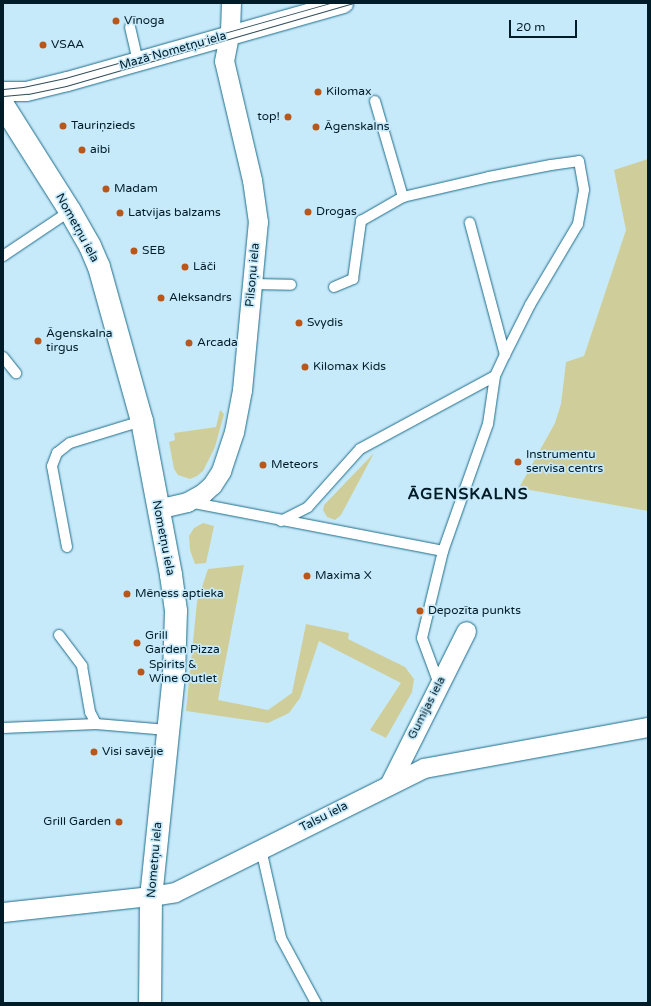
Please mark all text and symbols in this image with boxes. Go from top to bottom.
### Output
scale bar [511,12,579,38]
place label: Vīnoga [124,14,164,28]
marker: Vīnoga [111,16,121,26]
text: 20 m [516,20,545,34]
street label: Mazā Nometņu iela [118,29,228,73]
place label: VSAA [51,38,84,52]
marker: VSAA [38,40,48,50]
place label: Kilomax [326,85,372,99]
marker: Kilomax [313,87,323,97]
place label: top! [257,110,280,124]
marker: top! [283,112,293,122]
place label: Tauriņzieds [71,119,135,133]
place label: Āgenskalns [324,120,389,134]
marker: Tauriņzieds [58,121,68,131]
marker: Āgenskalns [311,122,321,132]
place label: aibi [90,143,110,157]
marker: aibi [77,145,87,155]
place label: Madam [114,182,158,196]
marker: Madam [101,184,111,194]
street label: Nometņu iela [52,191,102,265]
place label: Drogas [316,205,357,219]
place label: Latvijas balzams [128,206,221,220]
marker: Drogas [303,207,313,217]
marker: Latvijas balzams [115,208,125,218]
street label: Pilsoņu iela [243,242,263,308]
place label: SEB [142,244,165,258]
marker: SEB [129,246,139,256]
place label: Lāči [193,260,216,274]
marker: Lāči [180,262,190,272]
place label: Aleksandrs [169,291,232,305]
marker: Aleksandrs [156,293,166,303]
place label: Svydis [307,316,343,330]
marker: Svydis [294,318,304,328]
place label: Āgenskalna tirgus [46,327,112,355]
marker: Āgenskalna tirgus [33,336,43,346]
place label: Arcada [197,336,238,350]
marker: Arcada [184,338,194,348]
place label: Kilomax Kids [313,360,386,374]
marker: Kilomax Kids [300,362,310,372]
place label: Instrumentu servisa centrs [526,448,603,476]
marker: Instrumentu servisa centrs [513,457,523,467]
place label: Meteors [271,458,318,472]
marker: Meteors [258,460,268,470]
district label: ĀGENSKALNS [408,484,528,504]
street label: Nometņu iela [149,499,177,577]
place label: Maxima X [315,569,372,583]
marker: Maxima X [302,571,312,581]
place label: Mēness aptieka [135,587,224,601]
marker: Mēness aptieka [122,589,132,599]
place label: Depozīta punkts [428,604,521,618]
marker: Depozīta punkts [415,606,425,616]
place label: Grill Garden Pizza [145,629,220,657]
marker: Grill Garden Pizza [132,638,142,648]
place label: Spirits & Wine Outlet [149,658,217,686]
marker: Spirits & Wine Outlet [136,667,146,677]
street label: Gumijas iela [405,674,449,742]
place label: Visi savējie [102,745,163,759]
marker: Visi savējie [89,747,99,757]
street label: Talsu iela [298,799,350,835]
place label: Grill Garden [43,815,111,829]
marker: Grill Garden [114,817,124,827]
street label: Nometņu iela [144,821,166,899]

